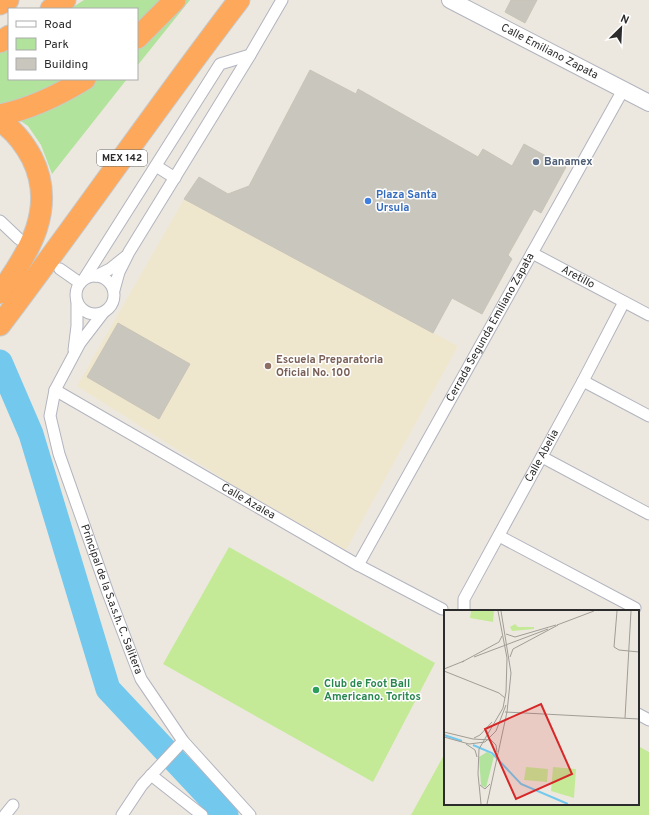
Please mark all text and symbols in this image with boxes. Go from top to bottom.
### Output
legend [8,8,138,80]
north arrow [601,8,641,48]
text: N [618,12,631,28]
text: Road [44,17,72,33]
street label: Calle Emiliano Zapata [498,21,601,83]
text: Park [44,37,69,53]
text: Building [44,57,88,73]
road number: MEX 142 [97,150,147,166]
place label: Banamex [544,155,593,169]
marker: Banamex [531,157,541,167]
place label: Plaza Santa Ursula [376,188,437,215]
marker: Plaza Santa Ursula [363,196,373,206]
street label: Cerrada Segunda Emiliano Zapata [443,250,538,404]
street label: Aretillo [559,263,597,292]
place label: Escuela Preparatoria Oficial No. 100 [276,353,383,380]
marker: Escuela Preparatoria Oficial No. 100 [263,361,273,371]
street label: Calle Abelia [522,427,562,485]
street label: Calle Azalea [219,480,278,523]
street label: Principal de la S.a.s.h. C. Salitera [77,522,146,676]
inset map [444,610,639,805]
place label: Club de Foot Ball Americano. Toritos [324,677,421,704]
marker: Club de Foot Ball Americano. Toritos [311,685,321,695]

